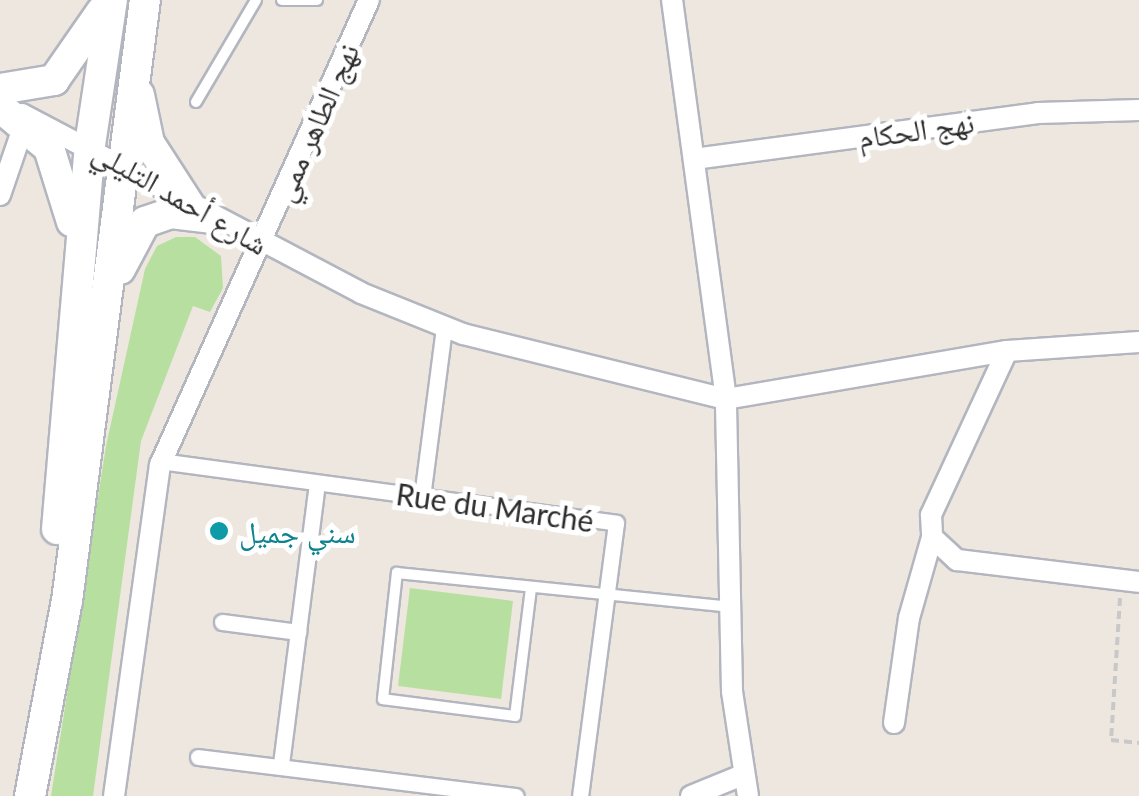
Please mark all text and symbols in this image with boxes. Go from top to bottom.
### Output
street label: نهج الطاهر ممي [264,37,366,207]
street label: نهج الحكام [856,103,976,155]
street label: شارع أحمد التليلي [87,133,275,261]
street label: Rue du Marché [394,475,596,539]
place label: سني جميل [239,513,356,549]
marker: سني جميل [208,520,230,542]

